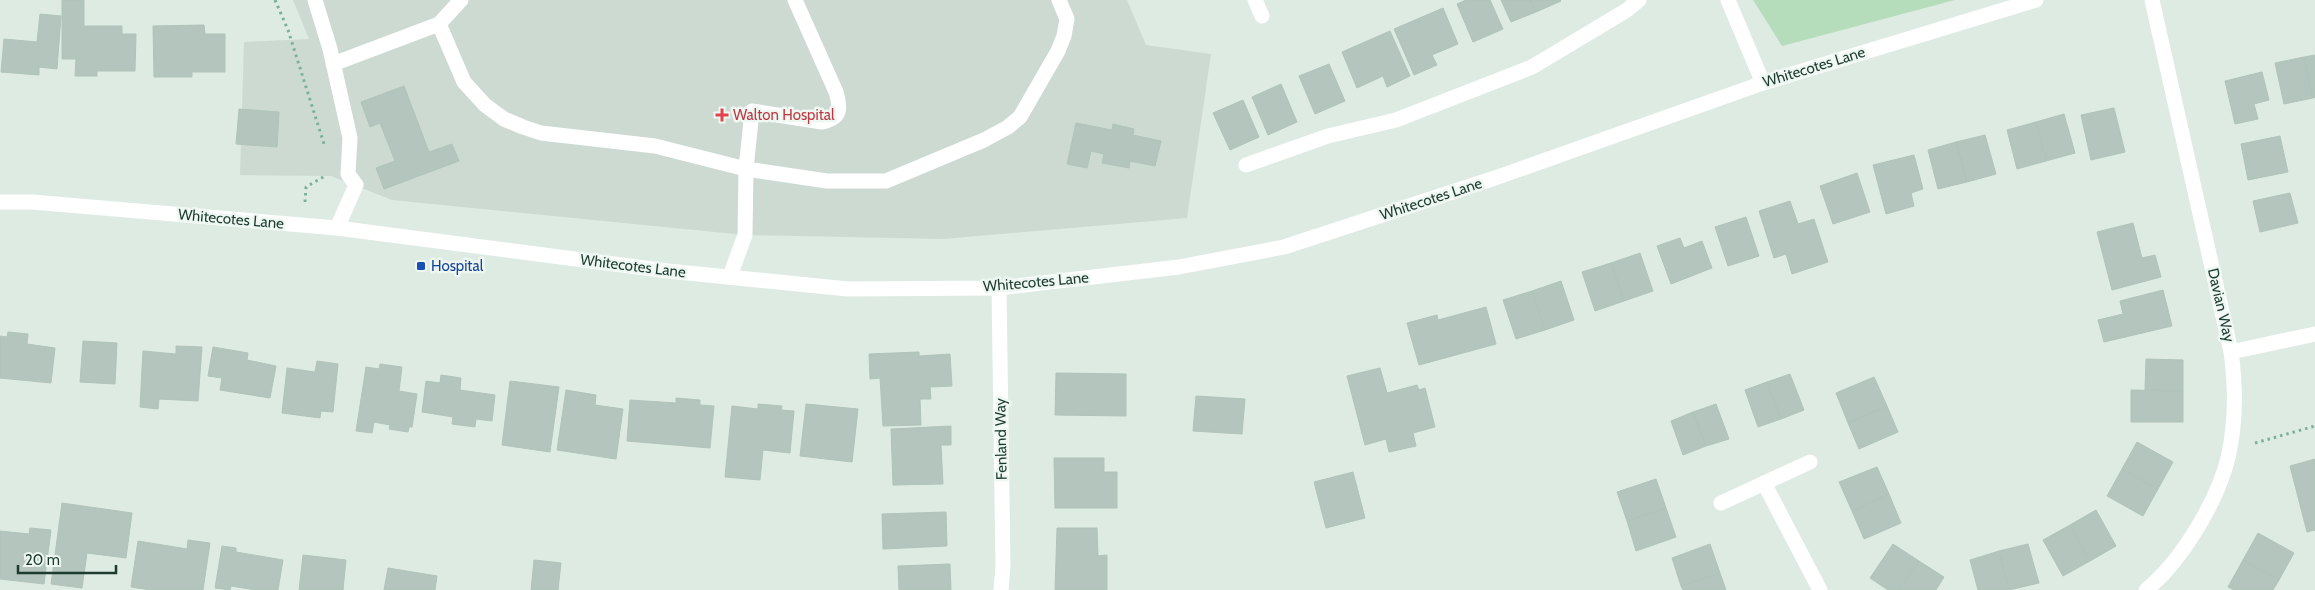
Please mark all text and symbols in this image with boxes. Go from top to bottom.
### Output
street label: Whitecotes Lane [1761,43,1868,91]
place label: Walton Hospital [733,106,835,124]
marker: Walton Hospital [715,108,729,122]
street label: Whitecotes Lane [1378,174,1485,224]
street label: Whitecotes Lane [177,205,285,233]
street label: Whitecotes Lane [579,251,687,281]
place label: Hospital [431,257,484,275]
marker: Hospital [415,260,427,272]
street label: Davian Way [2204,266,2238,344]
street label: Whitecotes Lane [982,268,1090,296]
street label: Fenland Way [991,397,1011,480]
scale bar [18,542,115,574]
text: 20 m [25,551,60,569]

